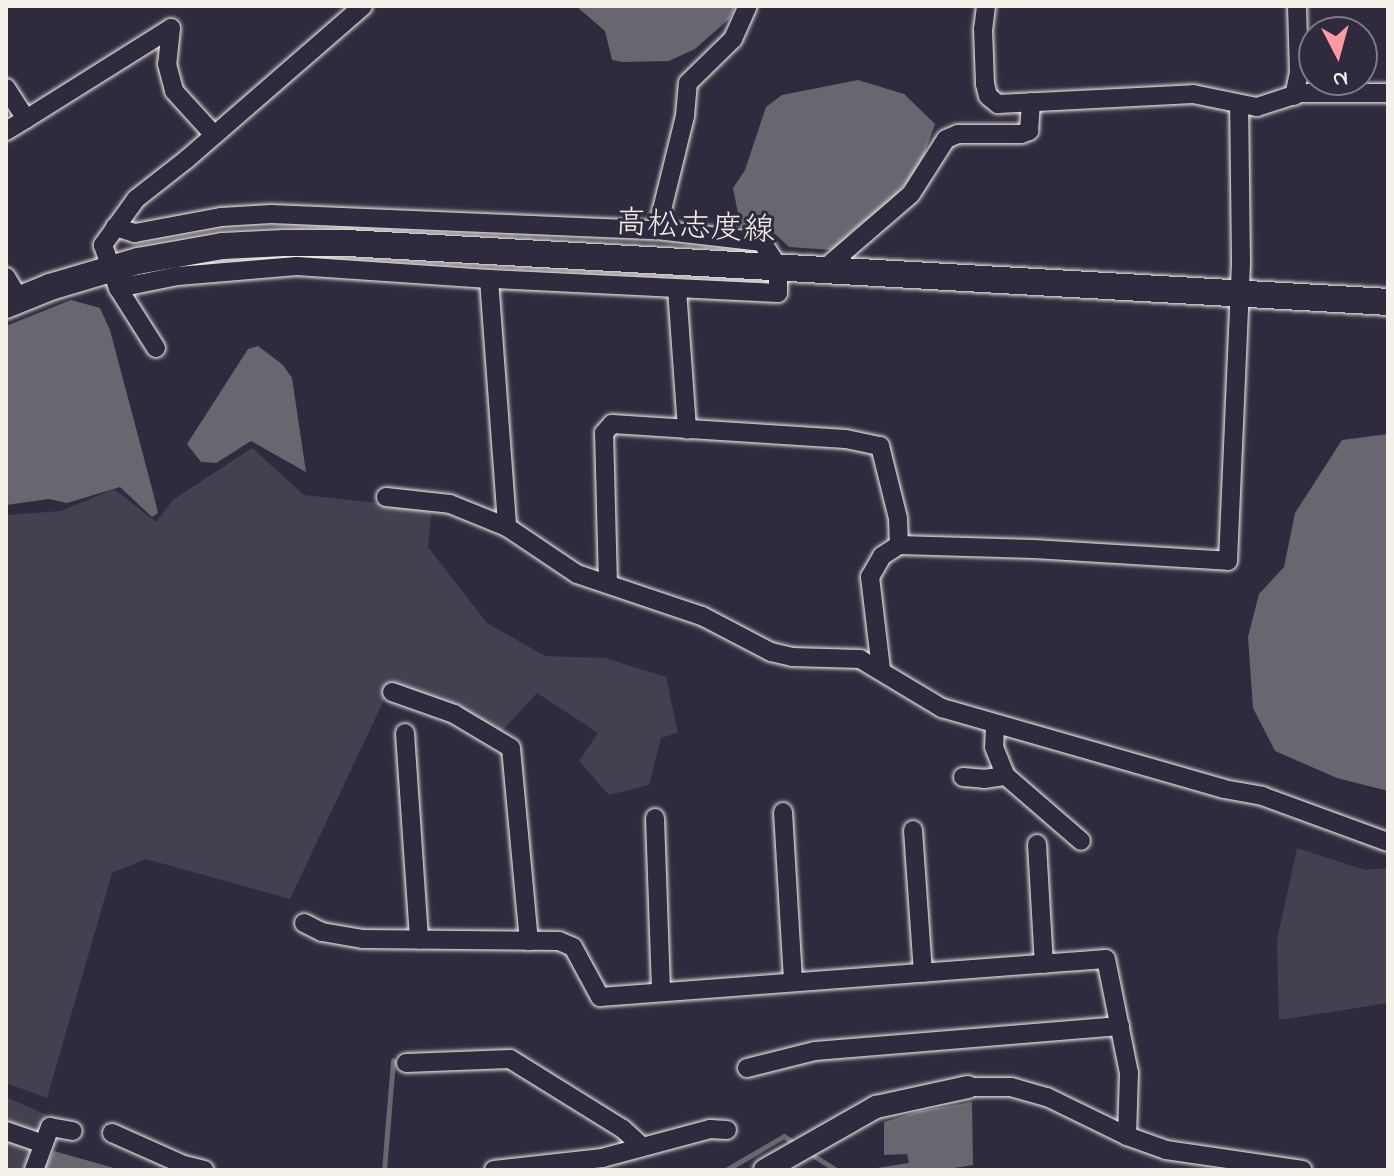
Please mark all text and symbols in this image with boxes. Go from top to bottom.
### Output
north arrow [1298,16,1378,96]
text: N [1331,61,1349,95]
street label: 高松志度線 [614,206,776,252]

